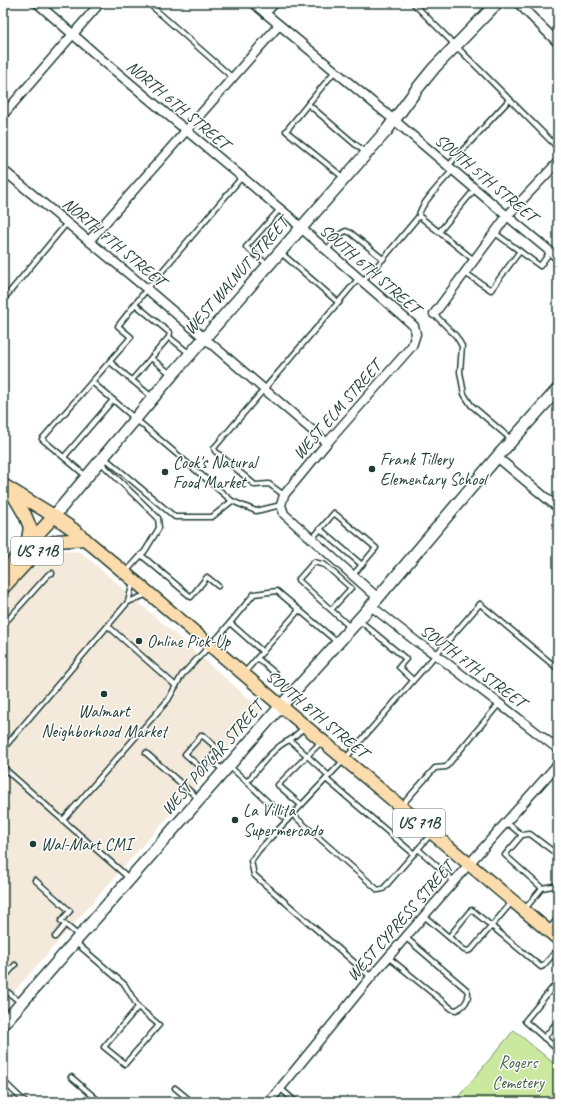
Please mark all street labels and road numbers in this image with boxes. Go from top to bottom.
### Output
street label: NORTH 6TH STREET [122,56,237,157]
street label: SOUTH 5TH STREET [431,129,544,229]
street label: NORTH 7TH STREET [58,193,173,294]
street label: WEST WALNUT STREET [179,210,295,339]
street label: SOUTH 6TH STREET [315,220,428,321]
street label: WEST ELM STREET [288,353,388,464]
road number: US 71B [11,537,63,565]
street label: SOUTH 7TH STREET [416,620,533,715]
street label: SOUTH 8TH STREET [262,665,375,765]
street label: WEST POPLAR STREET [157,693,270,819]
road number: US 71B [393,809,445,837]
street label: WEST CYPRESS STREET [342,854,460,985]

